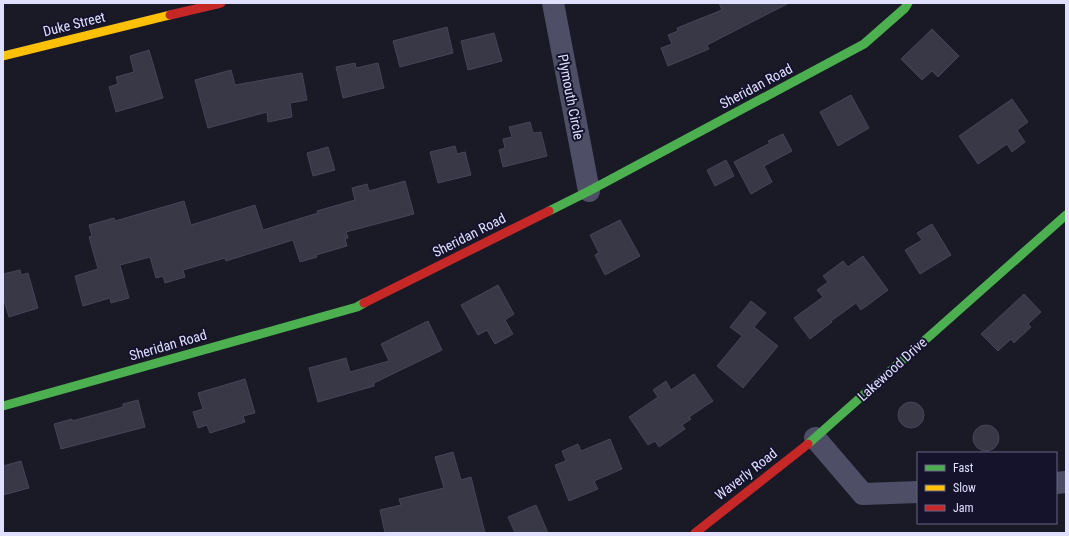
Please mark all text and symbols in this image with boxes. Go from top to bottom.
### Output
street label: Duke Street [41,9,107,39]
street label: Plymouth Circle [555,53,587,142]
street label: Sheridan Road [717,60,795,112]
street label: Sheridan Road [430,210,508,260]
street label: Sheridan Road [127,326,209,364]
street label: Lakewood Drive [854,334,930,404]
street label: Waverly Road [712,445,780,503]
legend [917,452,1057,524]
text: Fast [953,461,974,475]
text: Slow [953,481,976,495]
text: Jam [953,501,974,515]

